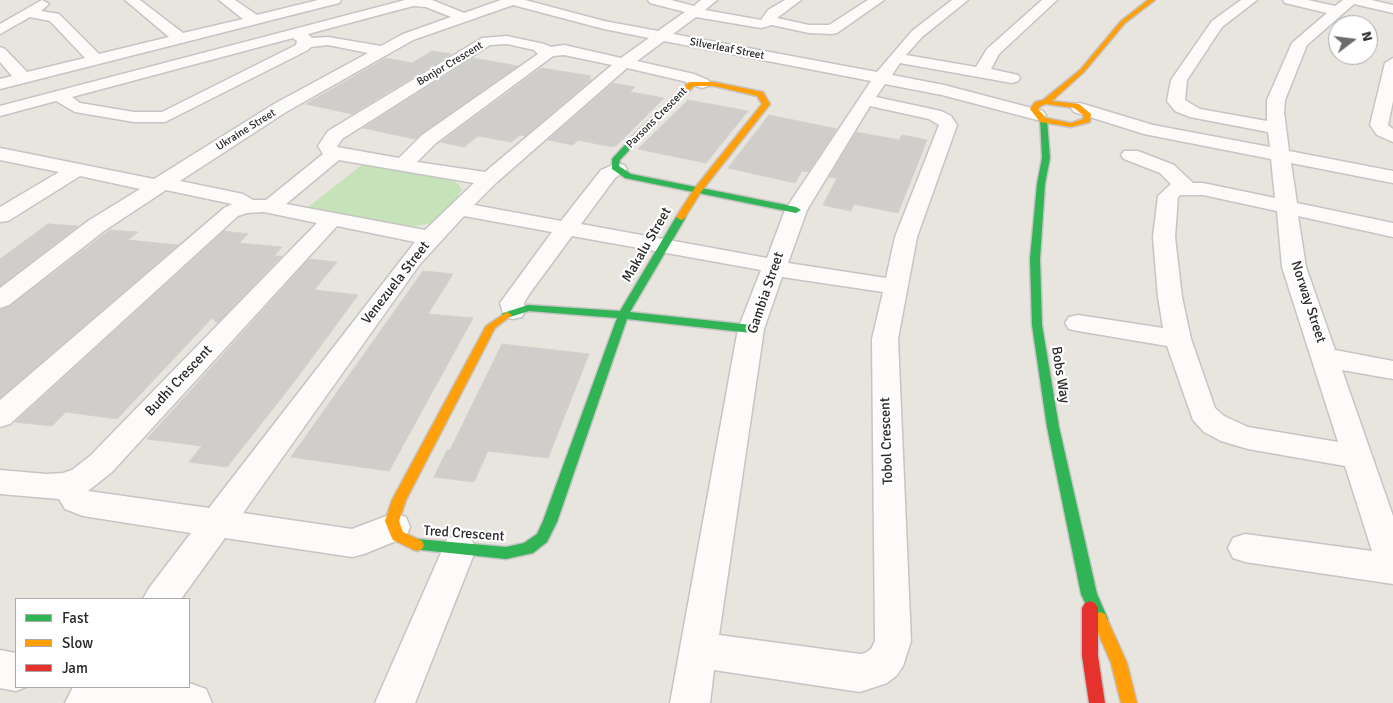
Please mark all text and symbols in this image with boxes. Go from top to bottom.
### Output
north arrow [1328,15,1378,65]
text: N [1358,29,1376,43]
street label: Silverleaf Street [689,35,765,63]
street label: Bonjor Crescent [414,39,486,89]
street label: Parsons Crescent [624,85,690,151]
street label: Ukraine Street [214,106,278,154]
street label: Makalu Street [619,205,675,285]
street label: Venezuela Street [358,238,434,328]
street label: Gambia Street [744,250,788,336]
street label: Norway Street [1287,259,1329,345]
street label: Budhi Crescent [142,342,216,420]
street label: Bobs Way [1047,345,1073,405]
street label: Tobol Crescent [877,397,897,485]
street label: Tred Crescent [423,523,505,545]
legend [15,598,190,688]
text: Fast [62,609,89,627]
text: Slow [62,634,93,652]
text: Jam [62,659,88,677]

